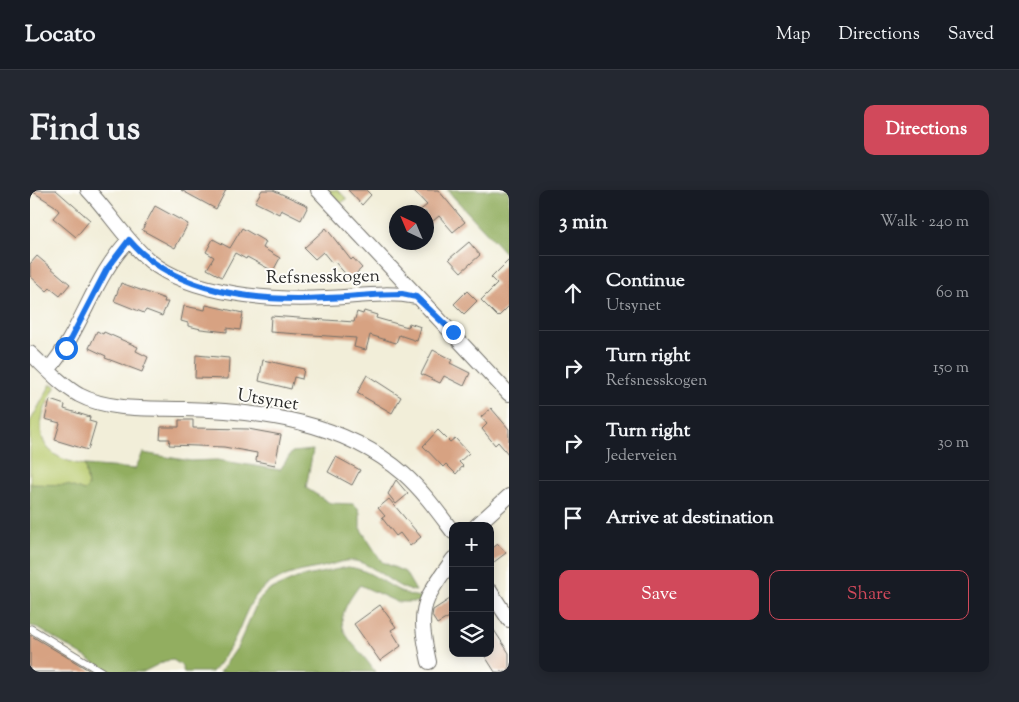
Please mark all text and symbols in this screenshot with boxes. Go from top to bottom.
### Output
text: Locato [25,18,96,52]
text: Map [776,22,811,48]
text: Directions [839,22,920,48]
text: Saved [948,22,994,48]
text: Find us [30,105,140,156]
button: Directions [864,105,989,155]
north arrow [389,205,434,250]
text: 3 min [559,208,608,238]
text: Walk · 240 m [880,211,969,234]
street label: Refsnesskogen [266,264,381,292]
text: Continue [606,268,685,295]
icon: ahead [559,279,587,307]
text: 60 m [936,282,969,305]
text: Utsynet [606,295,661,318]
route end [442,321,465,344]
route start [55,337,78,360]
text: Turn right [606,343,690,370]
icon: right [559,354,587,382]
text: 150 m [933,357,969,380]
text: Refsnesskogen [606,370,707,393]
street label: Utsynet [235,383,300,419]
text: Turn right [606,418,690,445]
icon: right [559,429,587,457]
text: 30 m [938,432,969,455]
text: Jederveien [606,445,677,468]
icon: arrive [559,504,587,532]
text: Arrive at destination [606,505,774,532]
map controls [449,522,494,657]
button: + [449,522,494,567]
button: − [449,567,494,612]
button: Save [559,570,759,620]
button: Share [769,570,969,620]
button: layers [449,612,494,657]

